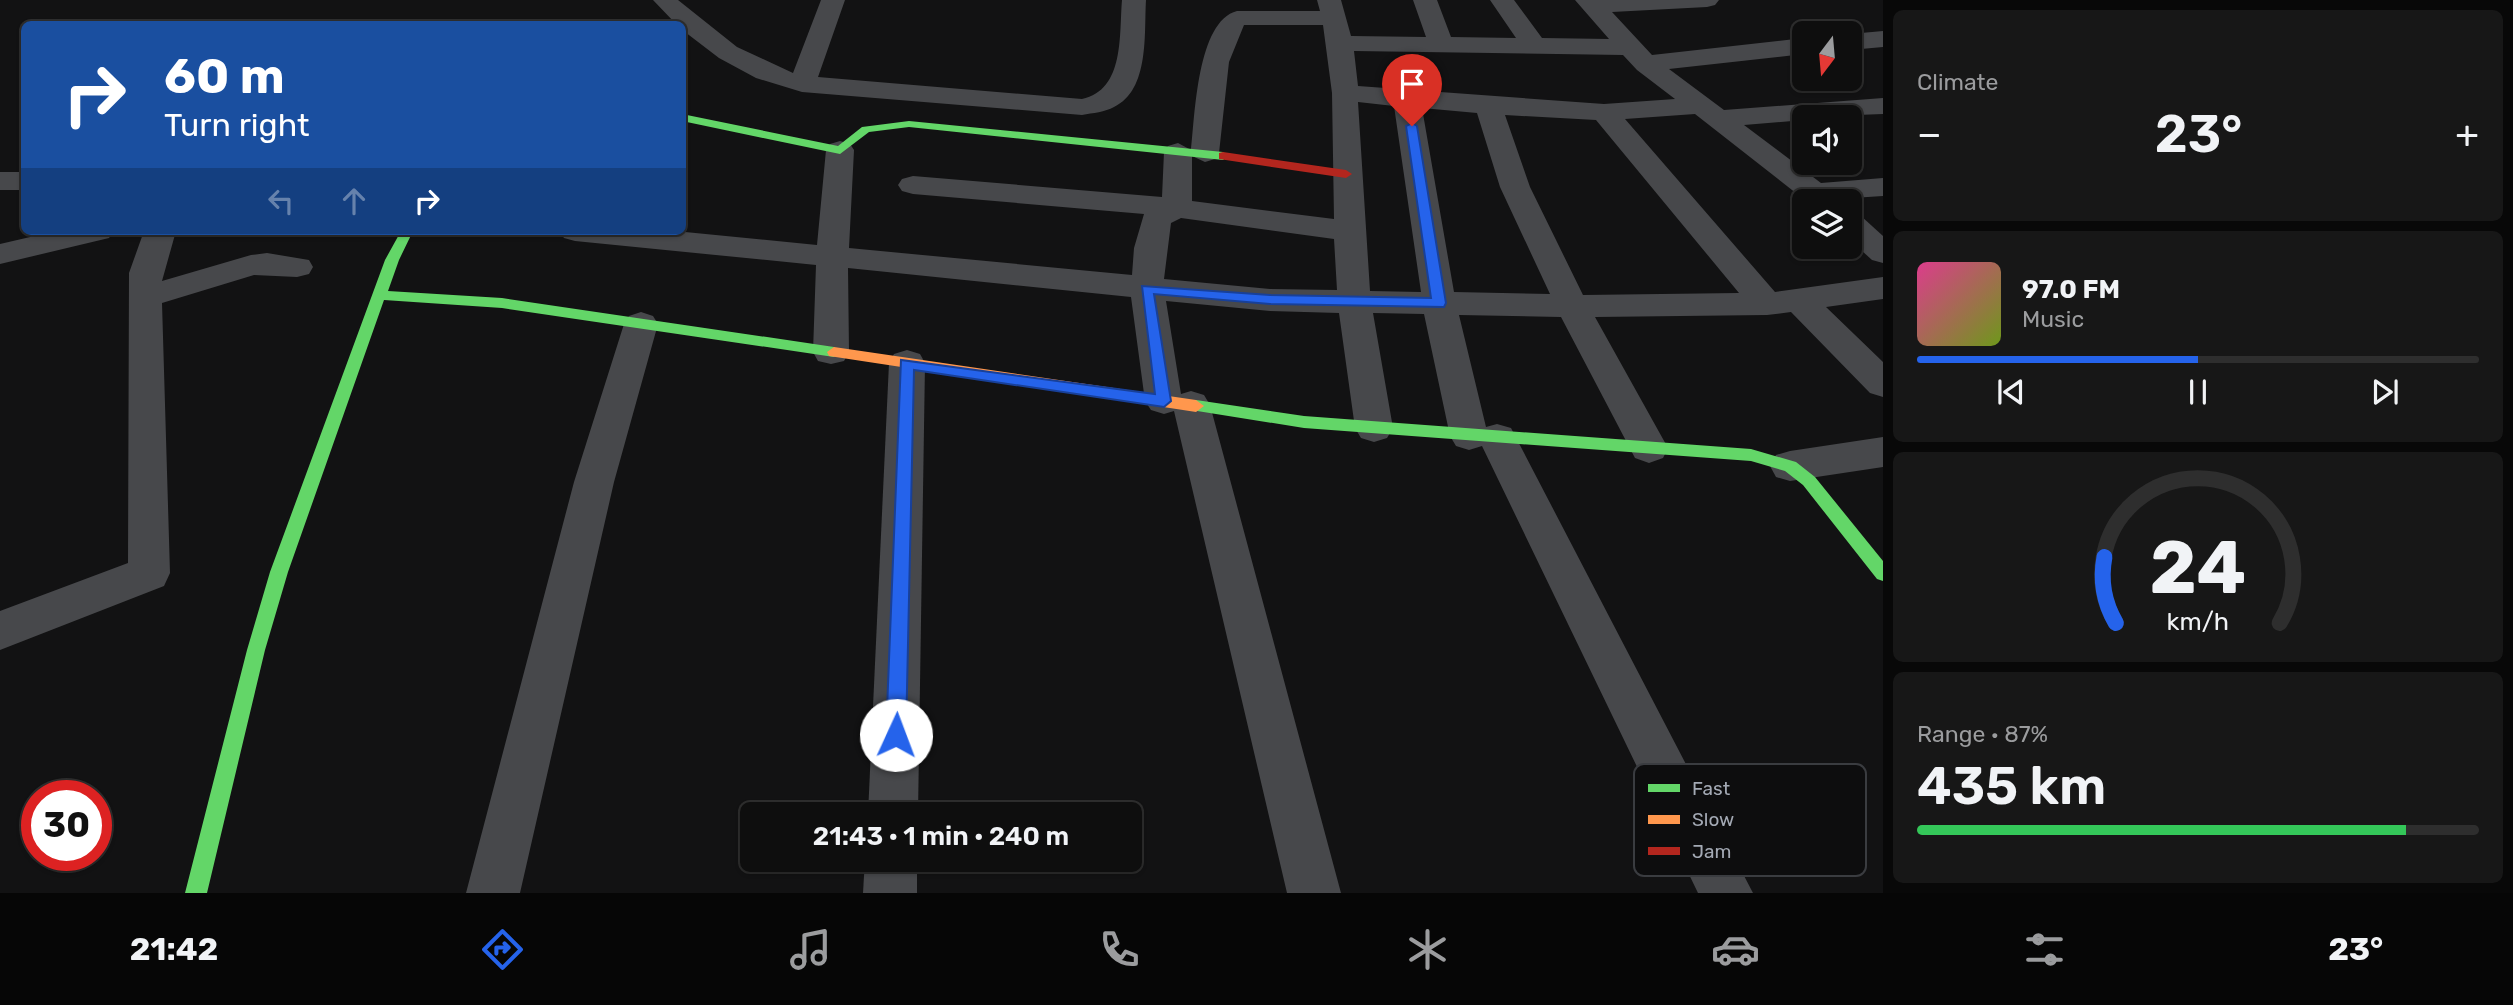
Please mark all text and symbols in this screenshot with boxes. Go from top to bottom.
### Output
north arrow [1792,21,1862,91]
map controls [1792,21,1862,259]
text: 60 m [164,47,285,105]
icon: right [49,49,140,140]
pin [1382,54,1442,126]
icon: arrive [1393,65,1431,103]
text: Climate [1917,68,1998,96]
text: 23° [2155,103,2242,165]
button: sound [1792,105,1862,175]
text: Turn right [164,106,309,144]
text: − [1917,111,1942,157]
text: + [2455,111,2479,157]
icon: left [262,182,300,220]
icon: ahead [335,182,373,220]
icon: right [408,182,446,220]
button: layers [1792,189,1862,259]
text: 97.0 FM [2022,274,2120,305]
text: Music [2022,305,2084,333]
icon: previous [1992,373,2030,411]
icon: pause [2179,373,2217,411]
icon: next [2366,373,2404,411]
text: 24 [2150,525,2246,611]
text: km/h [2167,607,2229,636]
position arrow [859,698,933,772]
text: Range · 87% [1917,720,2048,748]
text: 435 km [1917,755,2106,817]
legend [1634,764,1866,876]
text: Fast [1692,777,1731,800]
speed limit sign: 30 [21,780,112,871]
text: Slow [1692,808,1734,831]
text: 21:43 · 1 min · 240 m [813,821,1069,852]
text: Jam [1692,840,1731,863]
icon: directions [478,925,527,974]
icon: music [786,925,835,974]
icon: phone [1095,925,1144,974]
icon: climate [1403,925,1452,974]
icon: car [1711,925,1760,974]
icon: filters [2020,925,2069,974]
text: 21:42 [130,930,218,968]
text: 23° [2328,930,2383,968]

